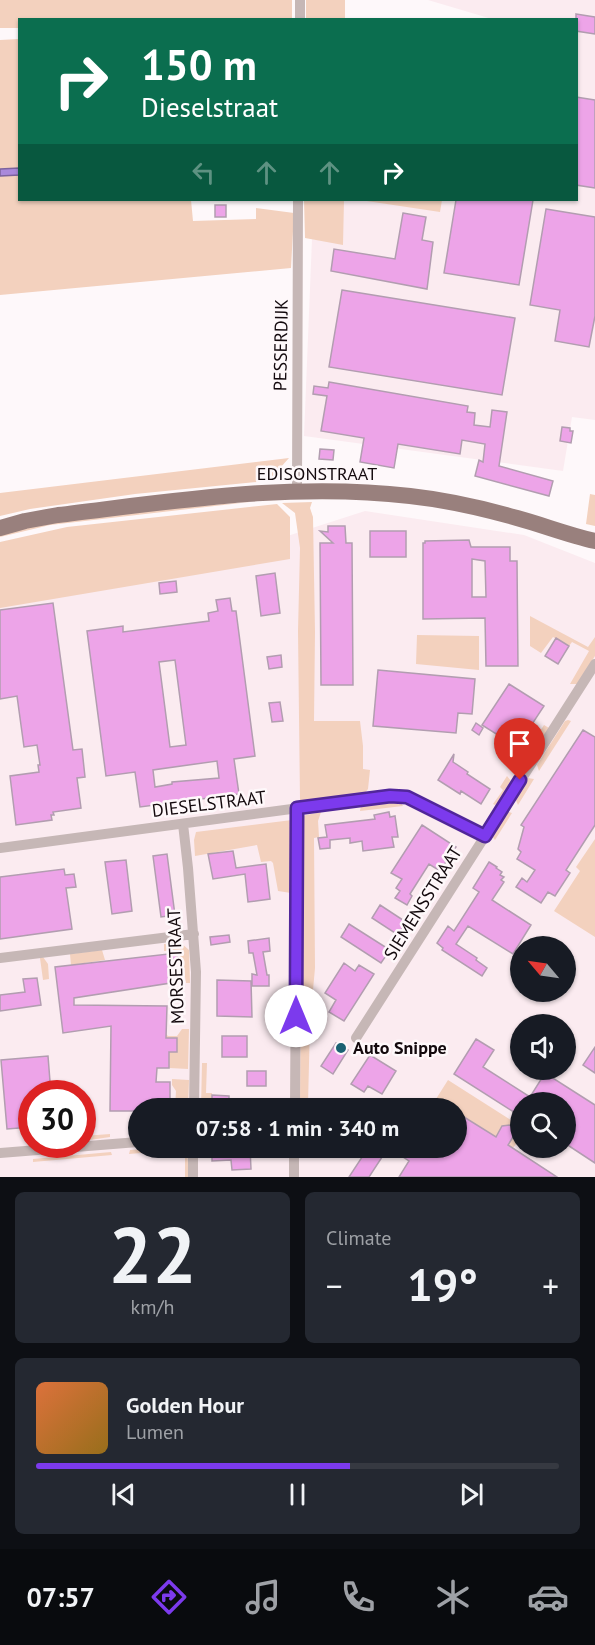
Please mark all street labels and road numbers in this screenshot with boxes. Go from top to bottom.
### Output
street label: PESSERDIJK [268,299,293,391]
street label: EDISONSTRAAT [257,462,377,485]
street label: DIESELSTRAAT [151,785,267,822]
street label: SIEMENSSTRAAT [378,842,467,964]
street label: MORSESTRAAT [162,908,189,1024]

